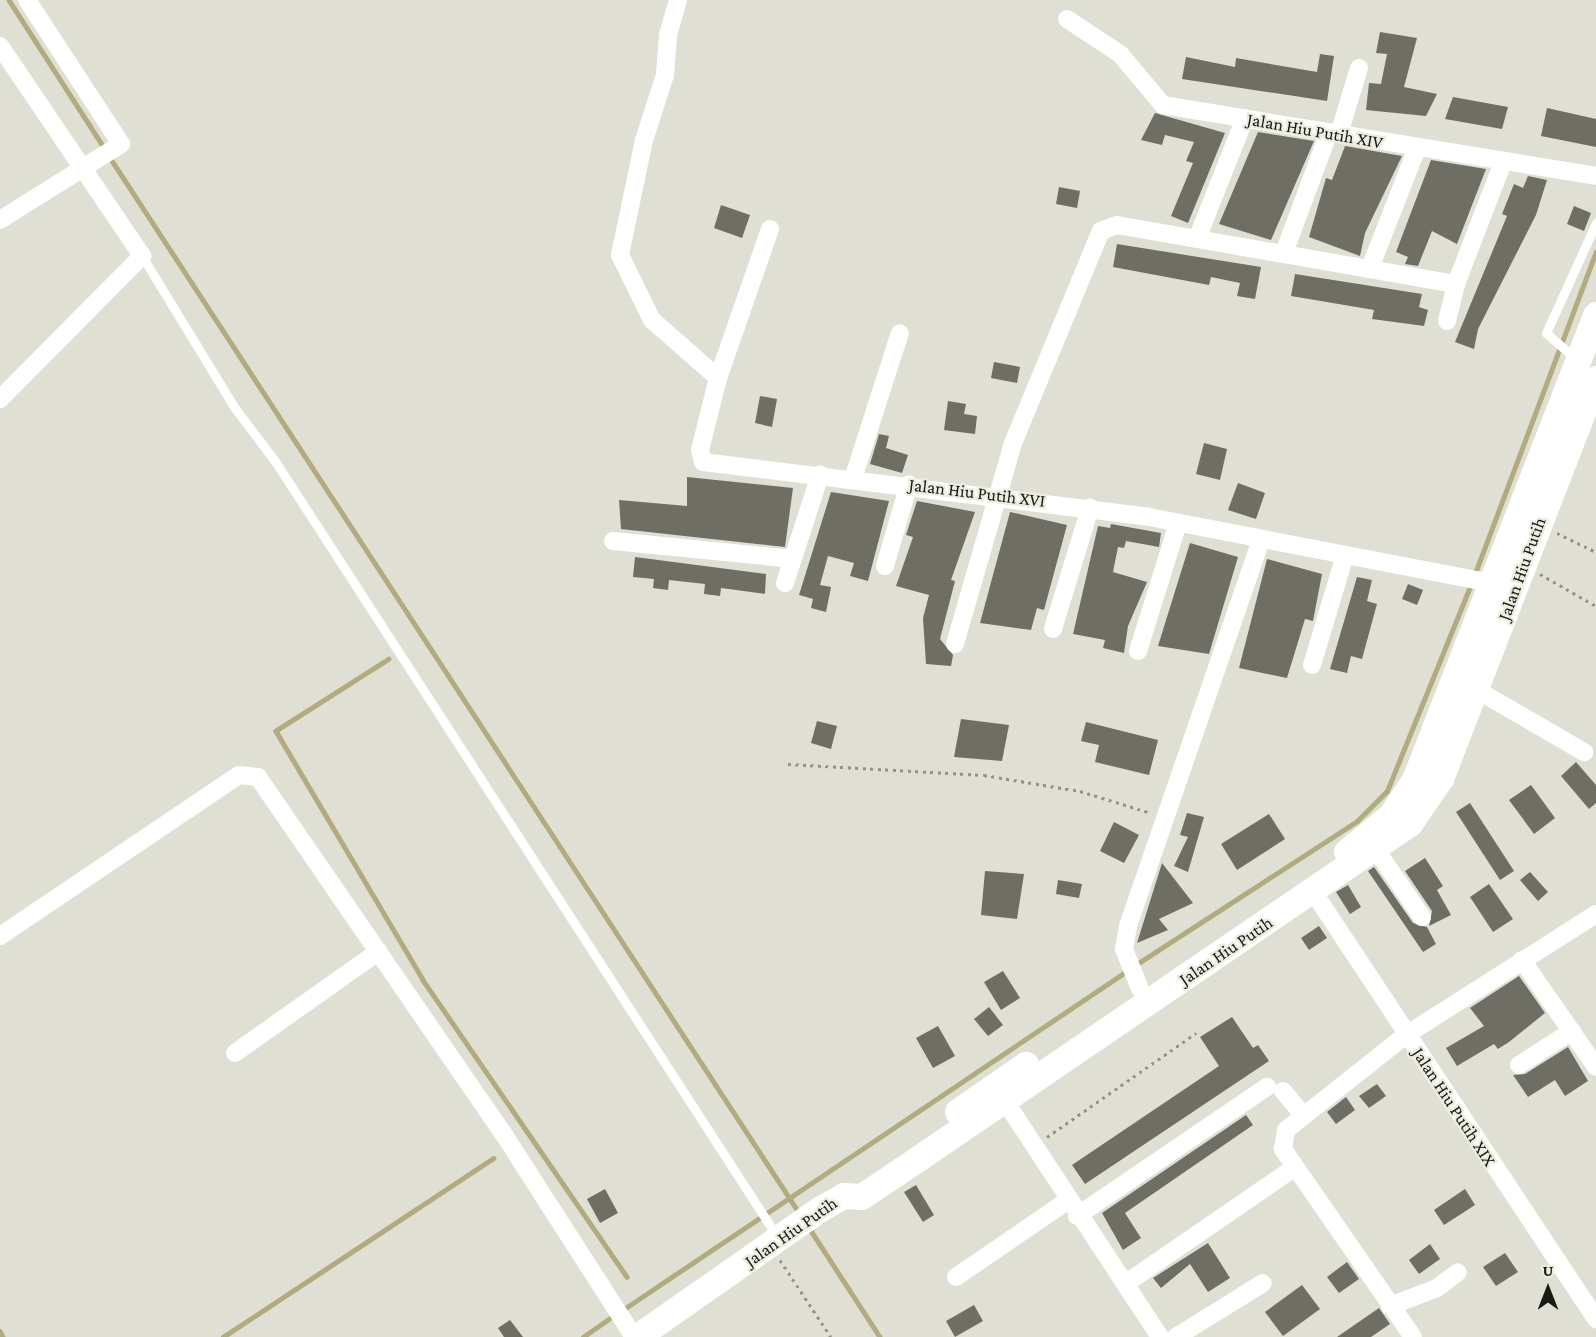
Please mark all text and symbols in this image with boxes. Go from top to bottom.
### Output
street label: Jalan Hiu Putih XIV [1245,108,1385,154]
street label: Jalan Hiu Putih XVI [908,474,1046,512]
street label: Jalan Hiu Putih [1493,515,1551,623]
street label: Jalan Hiu Putih [1175,912,1277,990]
street label: Jalan Hiu Putih XIX [1408,1043,1500,1171]
street label: Jalan Hiu Putih [741,1192,841,1272]
north arrow [1518,1259,1578,1319]
text: U [1543,1262,1553,1279]

